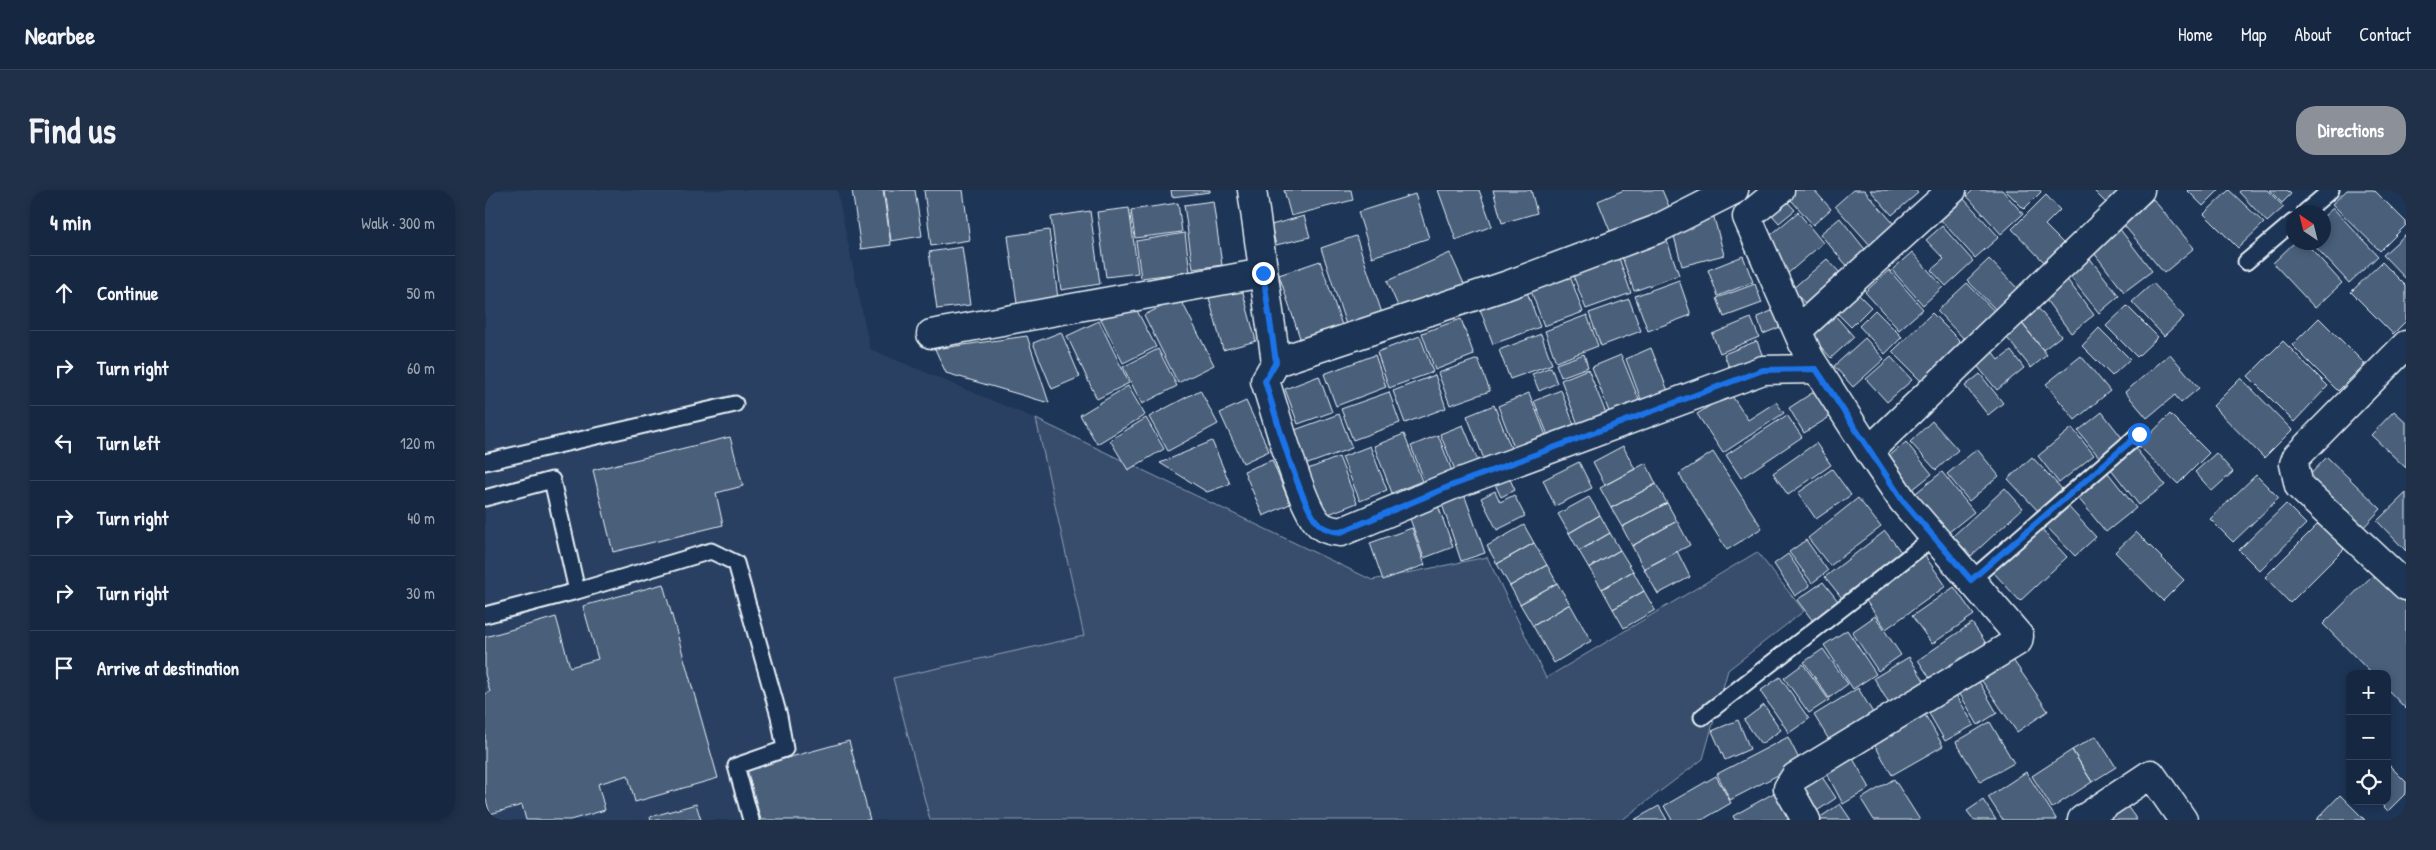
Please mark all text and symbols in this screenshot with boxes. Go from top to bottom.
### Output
text: Nearbee [25,19,95,51]
text: Home [2178,22,2213,47]
text: Map [2241,22,2266,47]
text: About [2294,22,2331,47]
text: Contact [2359,22,2411,47]
button: Directions [2296,106,2406,155]
text: Find us [30,107,116,154]
north arrow [2286,205,2331,250]
text: 4 min [50,208,91,237]
text: Walk · 300 m [361,212,435,234]
route end [1252,262,1275,285]
icon: ahead [50,279,78,307]
text: Continue [97,280,158,306]
text: 50 m [407,282,435,304]
icon: right [50,354,78,382]
text: Turn right [97,355,168,381]
text: 60 m [407,357,435,379]
route start [2128,423,2151,446]
icon: left [50,429,78,457]
text: Turn left [97,430,160,456]
text: 120 m [400,432,435,454]
icon: right [50,504,78,532]
text: Turn right [97,505,168,531]
text: 40 m [407,507,435,529]
icon: right [50,579,78,607]
text: Turn right [97,580,168,606]
text: 30 m [406,582,435,604]
icon: arrive [50,654,78,682]
text: Arrive at destination [97,655,239,681]
map controls [2346,670,2391,805]
button: + [2346,670,2391,715]
button: − [2346,715,2391,760]
button: locate [2346,760,2391,805]

